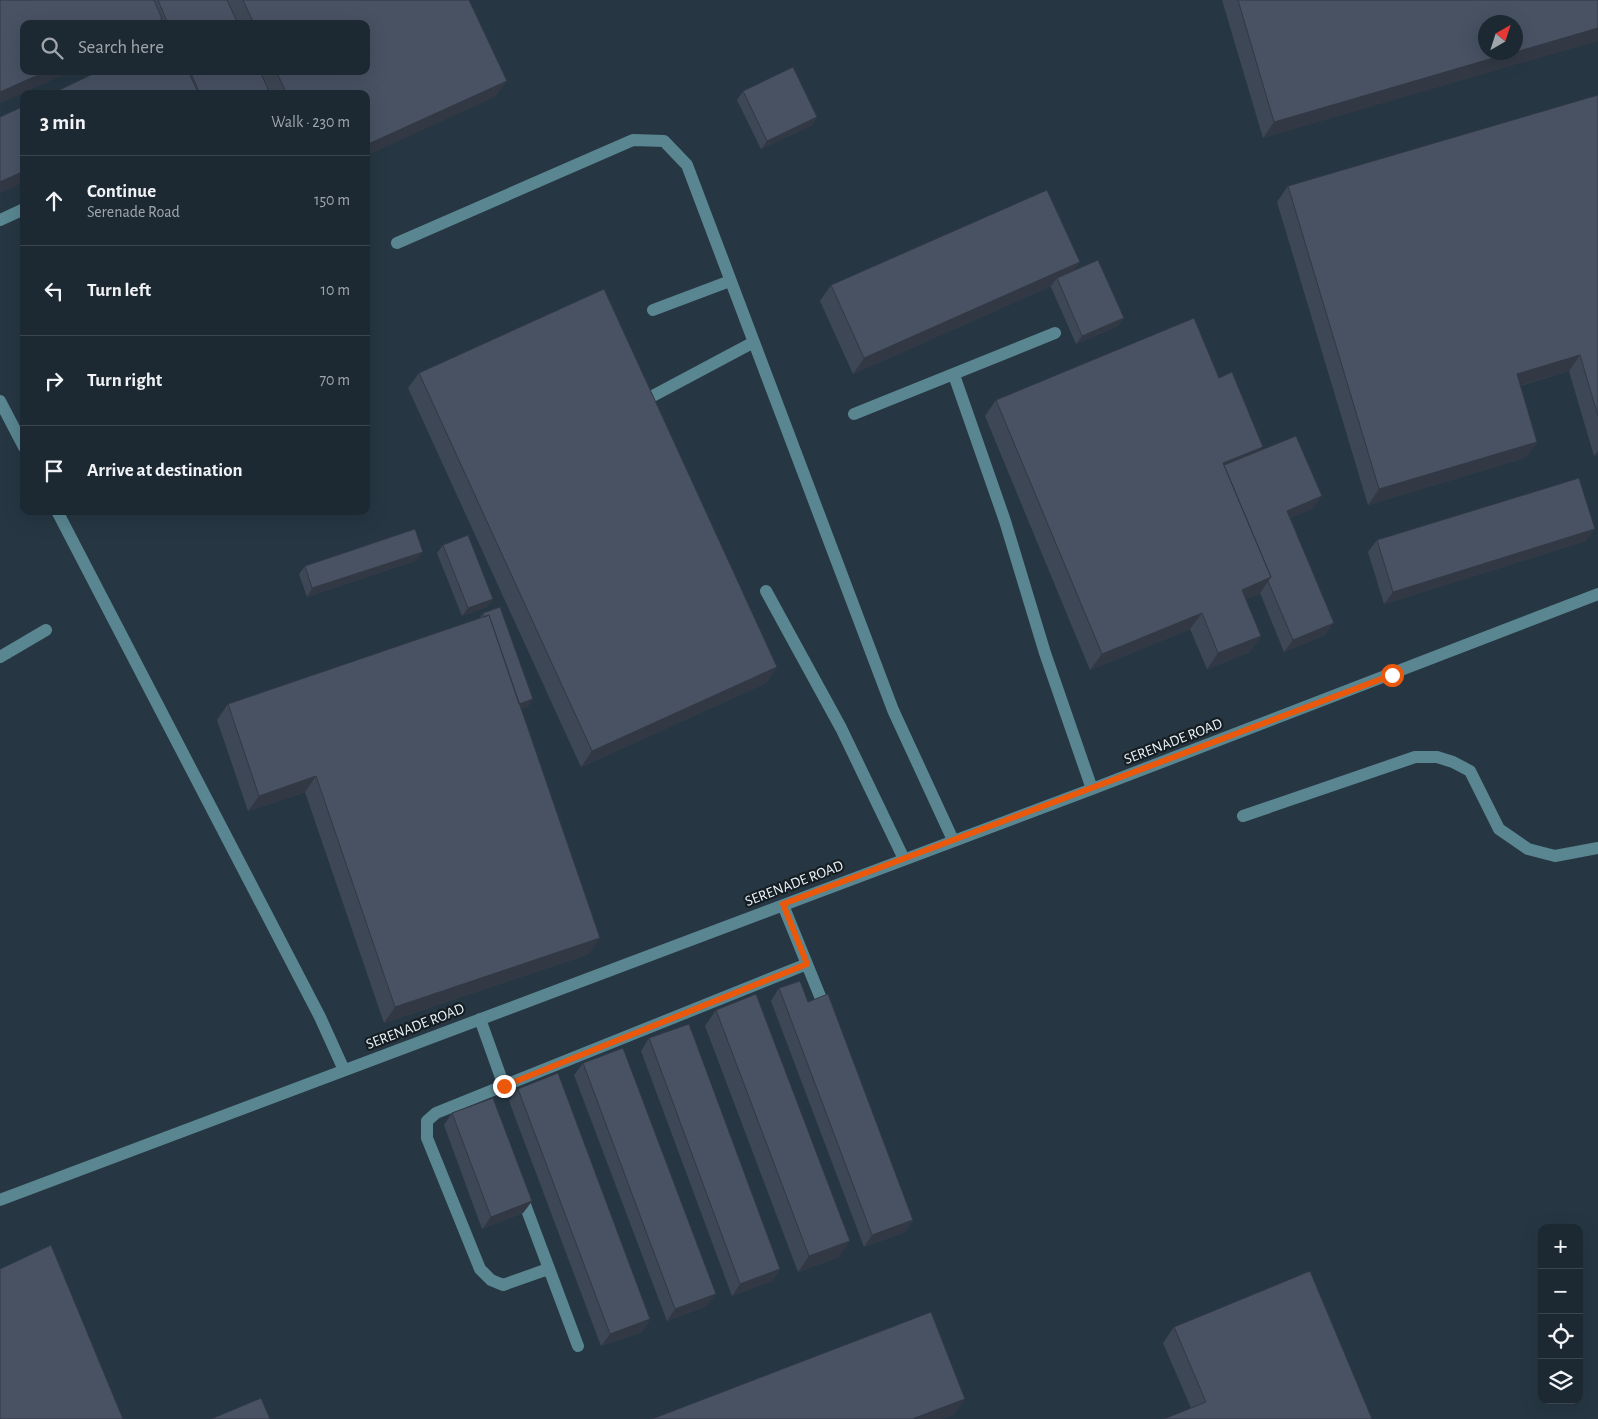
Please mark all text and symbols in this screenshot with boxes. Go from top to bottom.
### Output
north arrow [1478,15,1523,60]
search box [20,20,370,75]
icon: search [38,34,66,62]
text: Search here [78,38,164,57]
text: 3 min [40,112,86,133]
text: Walk · 230 m [271,114,350,130]
text: Continue [87,182,156,201]
icon: ahead [40,187,68,215]
text: 150 m [314,192,350,208]
text: Serenade Road [87,204,180,220]
icon: left [40,277,68,305]
text: Turn left [87,281,151,300]
text: 10 m [321,282,350,298]
icon: right [40,367,68,395]
text: Turn right [87,371,162,390]
text: 70 m [319,372,350,388]
icon: arrive [40,457,68,485]
text: Arrive at destination [87,461,243,480]
route start [1381,664,1404,687]
street label: SERENADE ROAD [1122,716,1225,767]
street label: SERENADE ROAD [743,858,846,909]
street label: SERENADE ROAD [364,1001,467,1052]
route end [493,1075,516,1098]
map controls [1538,1224,1583,1404]
button: + [1538,1224,1583,1269]
button: − [1538,1269,1583,1314]
button: locate [1538,1314,1583,1359]
button: layers [1538,1359,1583,1404]

